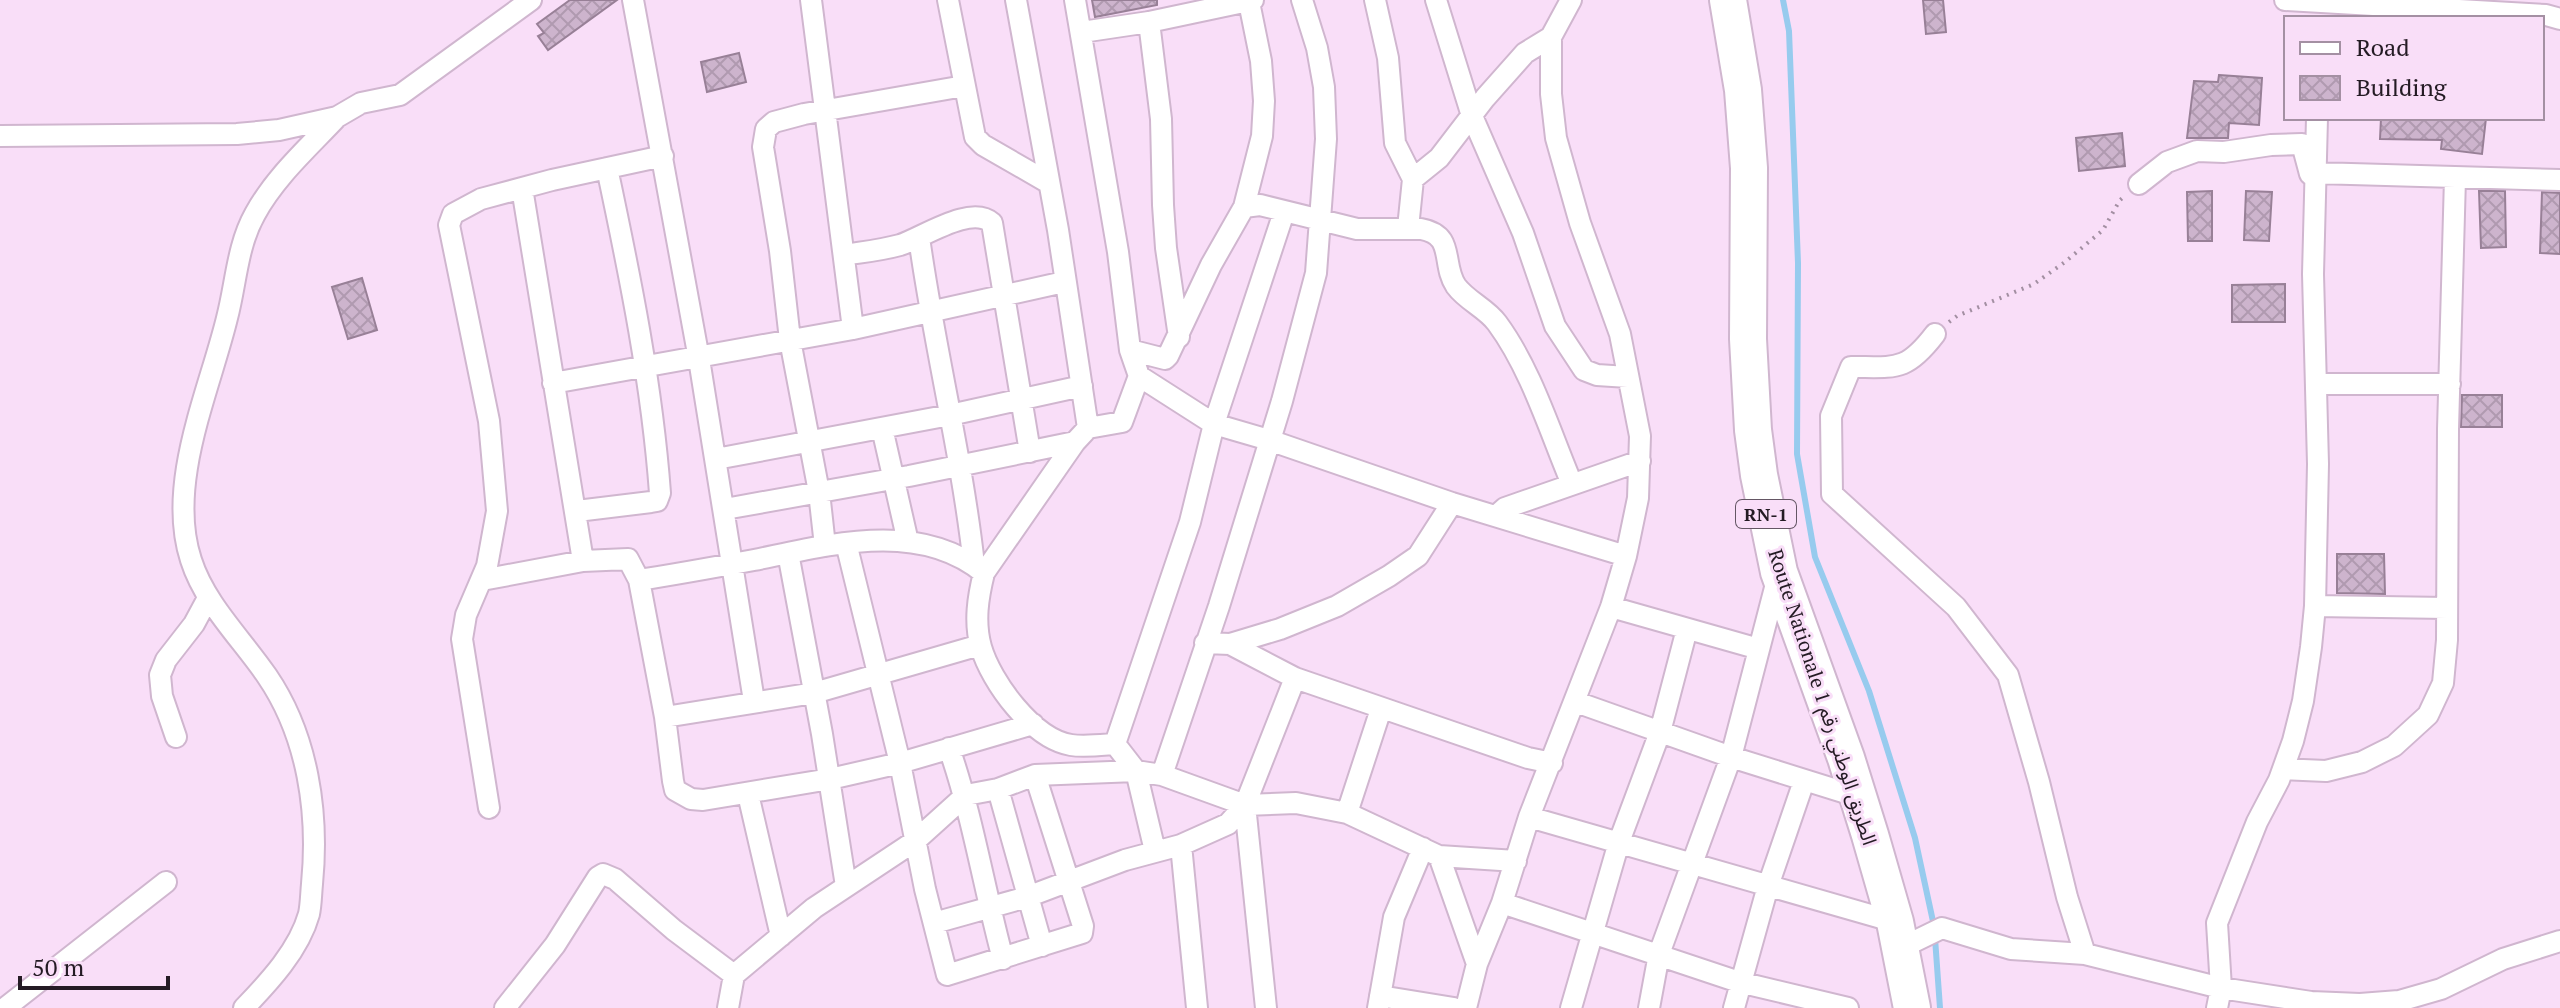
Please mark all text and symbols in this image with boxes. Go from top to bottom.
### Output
legend [2284,16,2544,120]
text: Road [2356,31,2410,63]
text: Building [2356,71,2447,103]
road number: RN-1 [1736,500,1796,528]
street label: Route Nationale الطريق الوطني رقم 1 [1760,546,1884,849]
scale bar [20,940,168,990]
text: 50 m [32,951,84,983]

